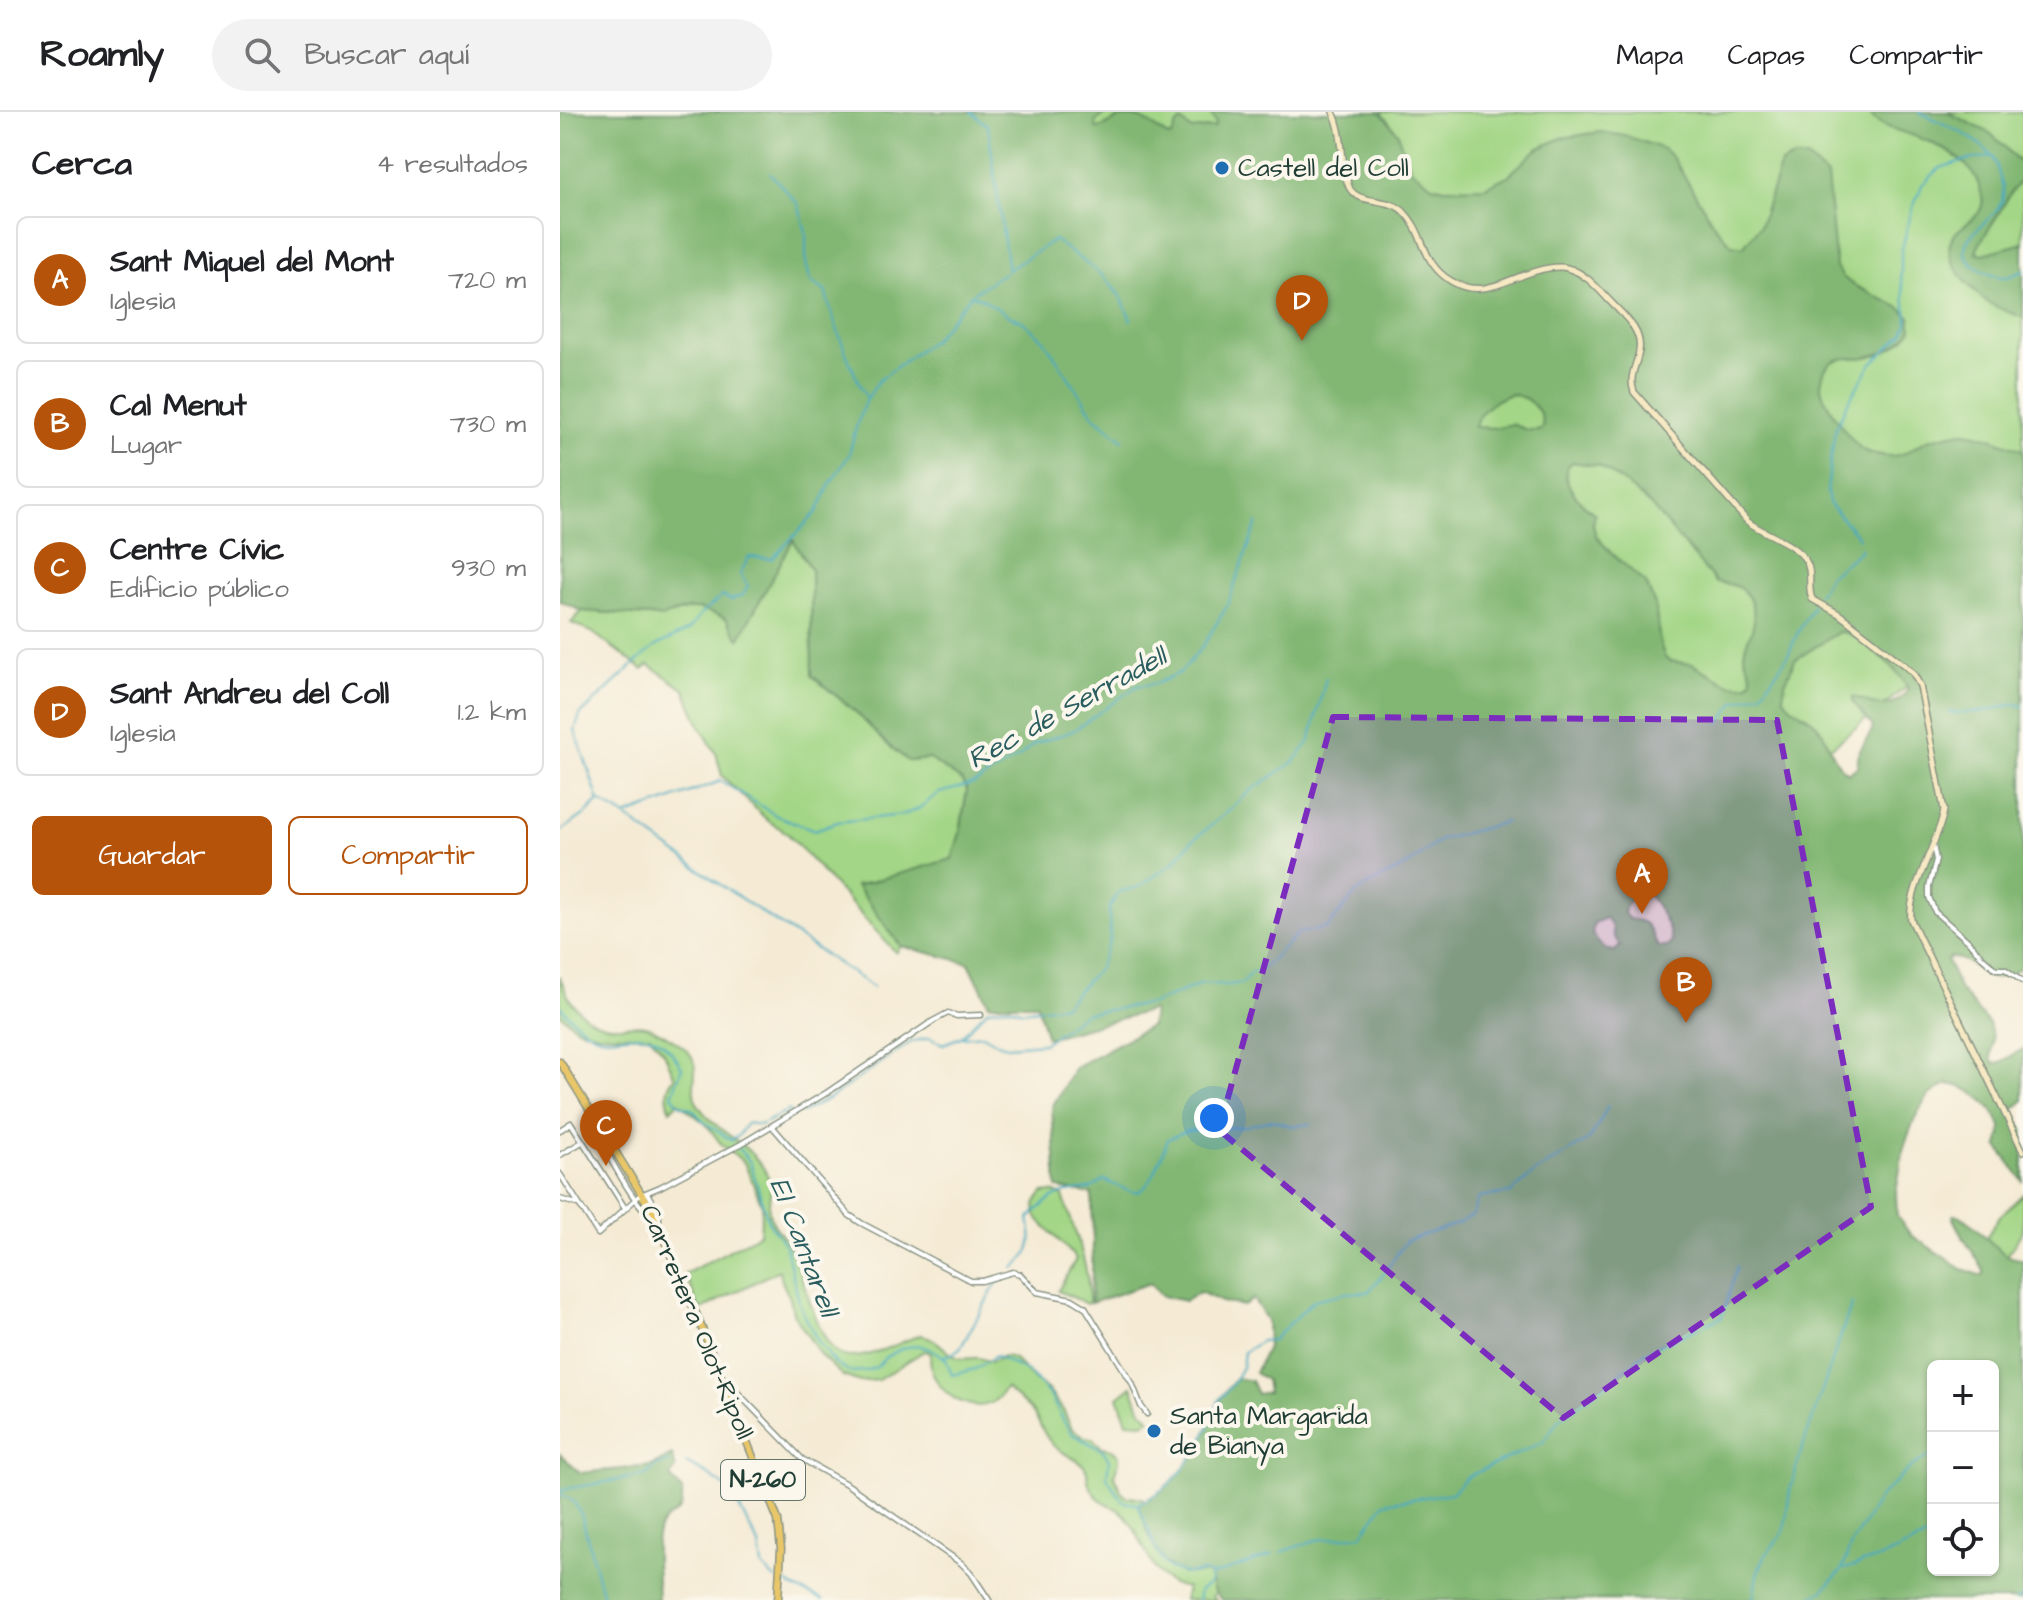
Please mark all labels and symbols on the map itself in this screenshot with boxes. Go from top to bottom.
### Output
place label: Castell del Coll [1238,150,1409,186]
marker: Castell del Coll [1213,159,1231,177]
pin: D [1276,275,1328,341]
water label: Rec de Serradell [961,636,1176,779]
pin: A [1616,848,1668,914]
pin: B [1660,957,1712,1023]
your location [1194,1098,1234,1138]
pin: C [580,1100,632,1166]
water label: El Cantarell [760,1172,850,1325]
street label: Carretera Olot-Ripoll [631,1199,763,1445]
place label: Santa Margarida de Bianya [1170,1398,1368,1466]
marker: Santa Margarida de Bianya [1145,1422,1163,1440]
road number: N-260 [721,1460,805,1500]

